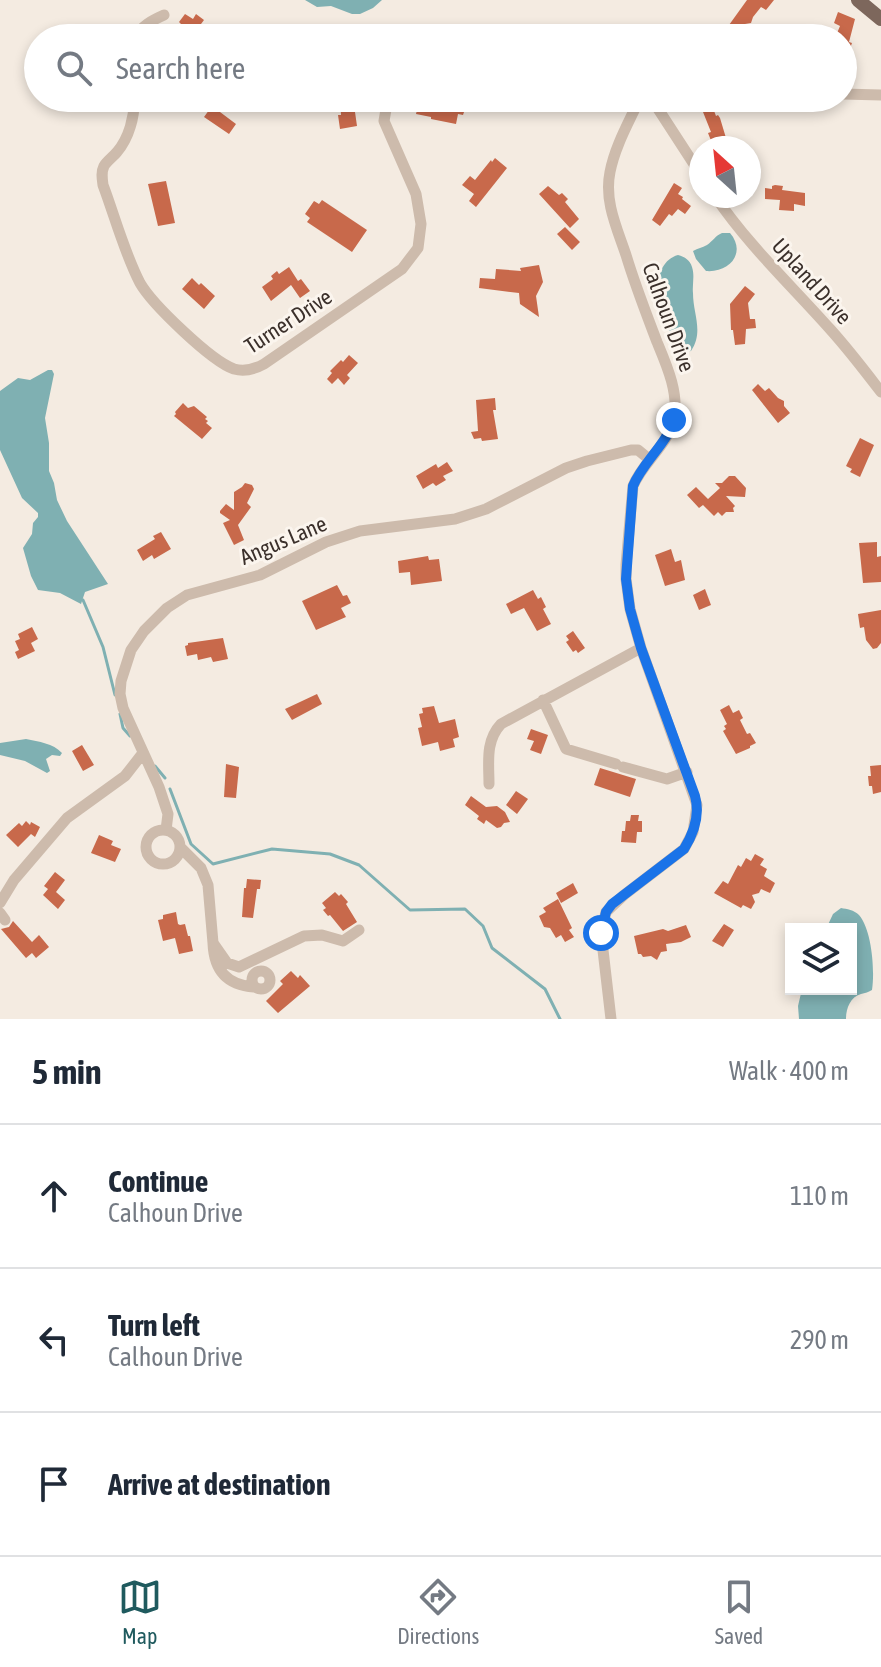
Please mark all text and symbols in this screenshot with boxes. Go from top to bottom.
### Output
search box [24,24,857,112]
icon: search [52,46,96,90]
text: Search here [116,51,245,85]
north arrow [689,136,761,208]
street label: Upland Drive [767,233,857,329]
street label: Calhoun Drive [637,259,701,375]
street label: Turner Drive [240,283,336,359]
route end [656,402,692,438]
street label: Angus Lane [236,510,330,570]
route start [583,915,619,951]
map controls [785,923,857,995]
button: layers [785,923,857,995]
text: 5 min [32,1052,101,1091]
text: Walk · 400 m [729,1056,849,1086]
text: Continue [108,1164,208,1198]
icon: ahead [32,1174,76,1218]
text: 110 m [790,1181,849,1211]
text: Calhoun Drive [108,1198,243,1228]
text: Turn left [108,1308,200,1342]
icon: left [32,1318,76,1362]
text: 290 m [790,1325,849,1355]
text: Calhoun Drive [108,1342,243,1372]
icon: arrive [32,1462,76,1506]
text: Arrive at destination [108,1467,330,1501]
tab: Map [118,1575,162,1649]
tab: Directions [397,1575,479,1649]
tab: Saved [715,1575,763,1649]

